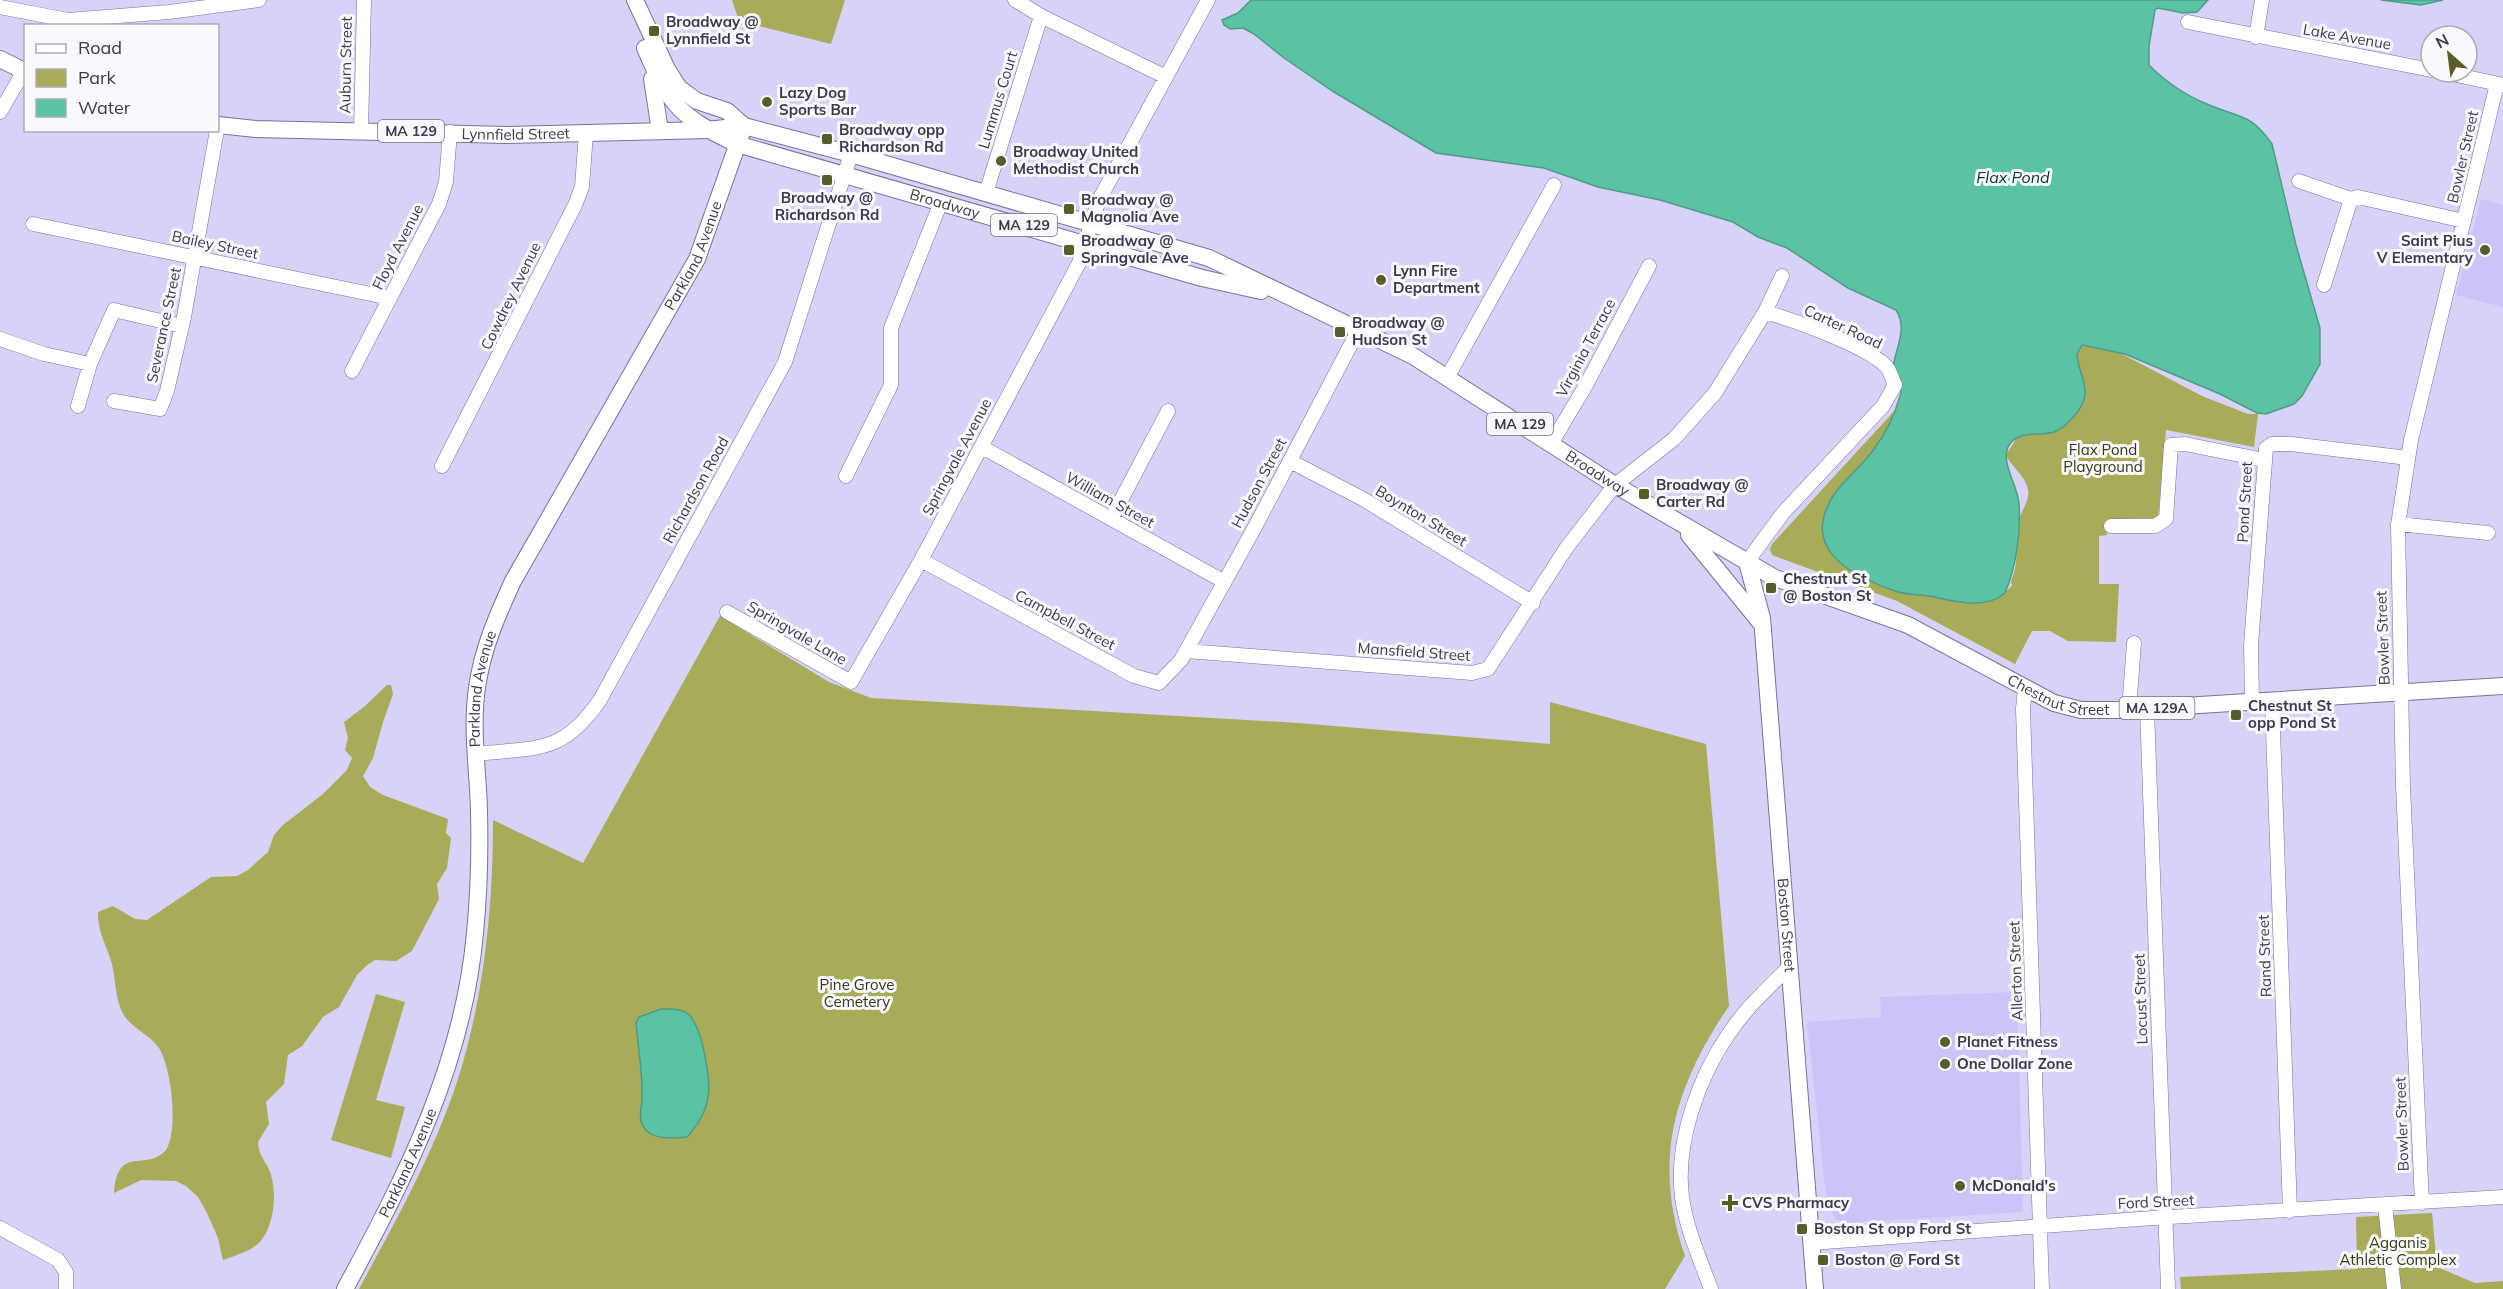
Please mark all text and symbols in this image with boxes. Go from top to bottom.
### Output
place label: Broadway @ Lynnfield St [666,12,759,48]
street label: Auburn Street [335,16,356,114]
street label: Lake Avenue [2302,19,2393,54]
legend [24,24,219,132]
marker: Broadway @ Lynnfield St [647,24,661,38]
north arrow [2419,24,2479,84]
text: N [2432,29,2452,52]
text: Road [78,36,122,59]
street label: Lummus Court [974,49,1021,151]
text: Park [78,66,117,89]
place label: Lazy Dog Sports Bar [779,83,856,119]
marker: Lazy Dog Sports Bar [760,95,774,109]
text: Water [78,96,131,119]
street label: Bowler Street [2443,109,2482,205]
road number: MA 129 [378,120,444,142]
place label: Broadway opp Richardson Rd [839,120,945,156]
street label: Lynnfield Street [462,123,570,144]
marker: Broadway opp Richardson Rd [820,132,834,146]
place label: Broadway United Methodist Church [1013,142,1139,178]
marker: Broadway United Methodist Church [994,154,1008,168]
water label: Flax Pond [1976,167,2050,187]
marker: Broadway @ Richardson Rd [820,173,834,187]
street label: Broadway [908,184,982,222]
place label: Broadway @ Richardson Rd [775,188,879,224]
place label: Broadway @ Magnolia Ave [1081,190,1179,226]
street label: Parkland Avenue [660,198,726,313]
street label: Floyd Avenue [368,201,427,293]
marker: Broadway @ Magnolia Ave [1062,202,1076,216]
road number: MA 129 [991,214,1057,236]
street label: Bailey Street [170,226,260,263]
place label: Broadway @ Springvale Ave [1081,231,1189,267]
place label: Saint Pius V Elementary [2376,231,2474,267]
street label: Cowdrey Avenue [476,239,545,353]
marker: Broadway @ Springvale Ave [1062,243,1076,257]
marker: Saint Pius V Elementary [2478,243,2492,257]
place label: Lynn Fire Department [1393,261,1480,297]
street label: Severance Street [142,265,185,384]
marker: Lynn Fire Department [1374,273,1388,287]
street label: Virginia Terrace [1552,295,1619,400]
street label: Carter Road [1801,300,1885,353]
place label: Broadway @ Hudson St [1352,313,1445,349]
marker: Broadway @ Hudson St [1333,325,1347,339]
street label: Springvale Avenue [918,395,995,519]
road number: MA 129 [1487,413,1553,435]
street label: Richardson Road [658,433,733,546]
street label: Hudson Street [1227,434,1290,531]
park label: Flax Pond Playground [2063,440,2143,476]
street label: Broadway [1562,446,1633,500]
street label: Pond Street [2233,461,2256,543]
street label: William Street [1063,467,1158,532]
place label: Broadway @ Carter Rd [1656,475,1749,511]
street label: Boynton Street [1372,481,1470,550]
marker: Broadway @ Carter Rd [1637,487,1651,501]
place label: Chestnut St @ Boston St [1783,569,1872,605]
marker: Chestnut St @ Boston St [1764,581,1778,595]
street label: Campbell Street [1012,585,1119,654]
street label: Bowler Street [2371,591,2394,685]
street label: Springvale Lane [744,596,850,669]
street label: Parkland Avenue [465,628,500,748]
street label: Mansfield Street [1357,638,1471,665]
street label: Chestnut Street [2004,670,2110,719]
place label: Chestnut St opp Pond St [2248,696,2336,732]
road number: MA 129A [2120,697,2194,719]
marker: Chestnut St opp Pond St [2229,708,2243,722]
street label: Boston Street [1774,877,1800,973]
street label: Rand Street [2254,914,2275,998]
street label: Allerton Street [2004,921,2027,1021]
street label: Locust Street [2129,953,2152,1045]
park label: Pine Grove Cemetery [820,975,894,1011]
place label: Planet Fitness [1957,1032,2058,1051]
marker: Planet Fitness [1938,1035,1952,1049]
place label: One Dollar Zone [1957,1054,2073,1073]
marker: One Dollar Zone [1938,1057,1952,1071]
street label: Bowler Street [2390,1077,2413,1171]
street label: Parkland Avenue [374,1105,440,1221]
place label: McDonald's [1972,1176,2056,1195]
marker: McDonald's [1953,1179,1967,1193]
street label: Ford Street [2117,1190,2195,1213]
place label: CVS Pharmacy [1742,1193,1850,1212]
marker: CVS Pharmacy [1723,1196,1737,1210]
place label: Boston St opp Ford St [1814,1219,1971,1238]
marker: Boston St opp Ford St [1795,1222,1809,1236]
park label: Agganis Athletic Complex [2340,1233,2456,1269]
place label: Boston @ Ford St [1835,1250,1960,1269]
marker: Boston @ Ford St [1816,1253,1830,1267]

